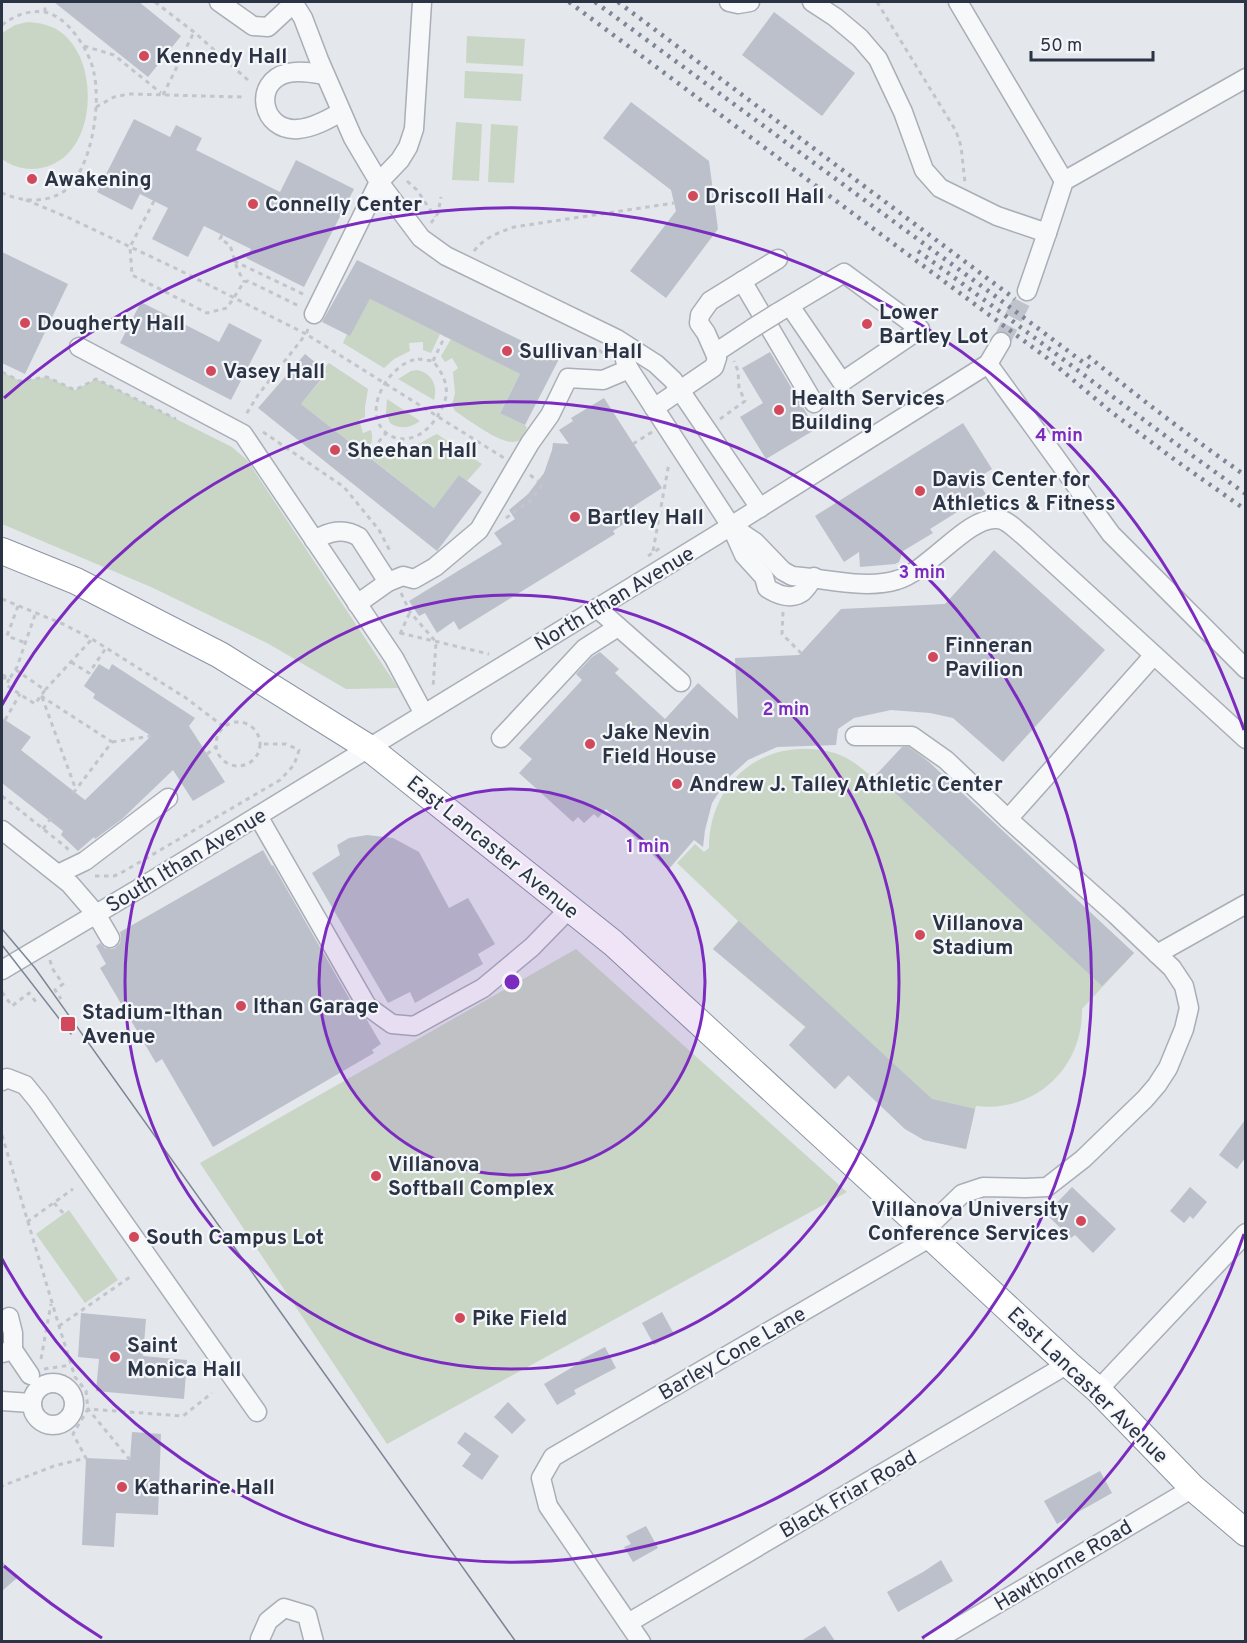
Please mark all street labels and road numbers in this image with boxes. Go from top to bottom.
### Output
street label: North Ithan Avenue [530,541,700,658]
street label: East Lancaster Avenue [400,770,584,926]
street label: South Ithan Avenue [101,803,272,920]
street label: Barley Cone Lane [654,1301,811,1407]
street label: East Lancaster Avenue [1001,1302,1173,1470]
street label: Black Friar Road [775,1445,922,1545]
street label: Hawthorne Road [990,1514,1138,1618]

